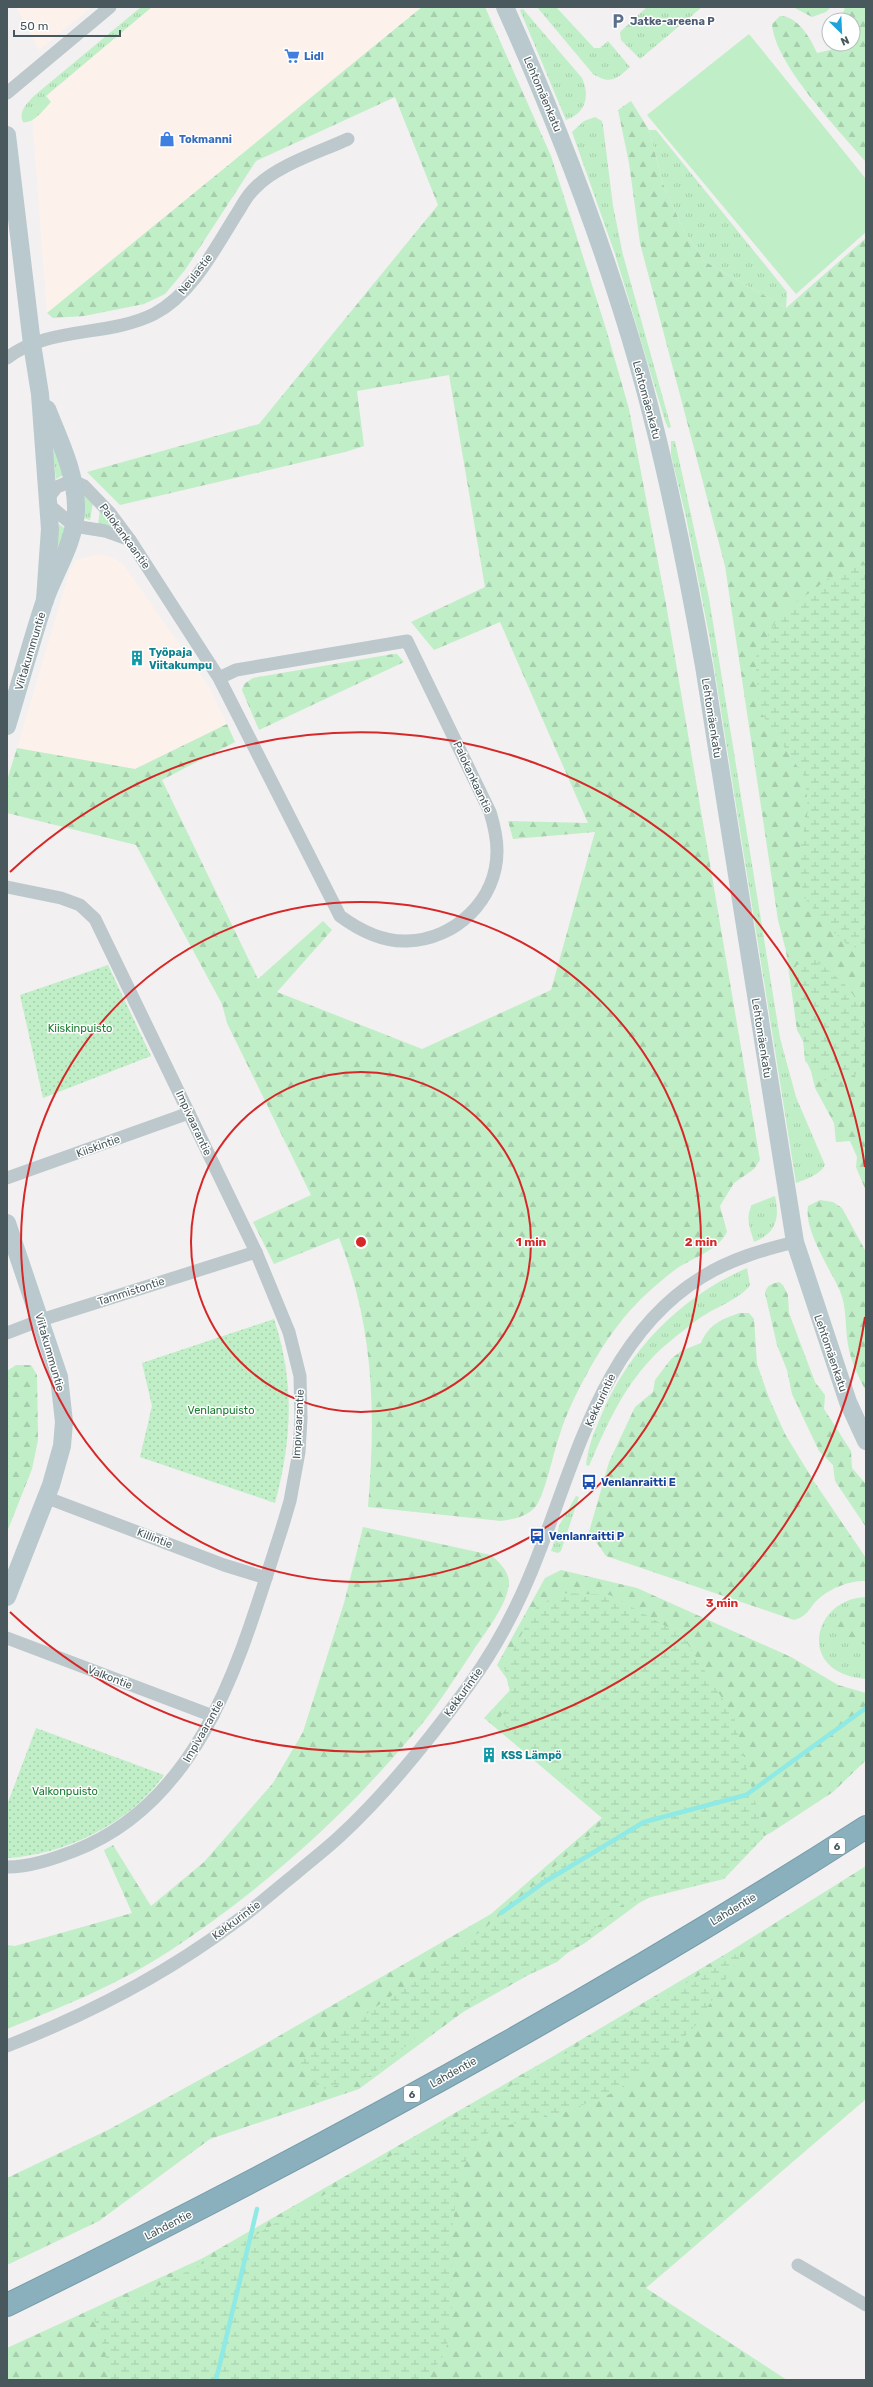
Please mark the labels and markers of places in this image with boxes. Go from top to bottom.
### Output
parking icon: Jatke-areena P [609,12,627,30]
place label: Jatke-areena P [630,15,715,28]
supermarket icon: Lidl [283,47,301,65]
place label: Lidl [304,50,324,63]
shop icon: Tokmanni [158,130,176,148]
place label: Tokmanni [179,133,232,146]
place label: Työpaja Viitakumpu [149,646,212,672]
building icon: Työpaja Viitakumpu [128,649,146,667]
centre of rings [354,1235,368,1249]
bus stop icon: Venlanraitti E [580,1473,598,1491]
place label: Venlanraitti E [601,1476,676,1489]
bus stop icon: Venlanraitti P [528,1527,546,1545]
place label: Venlanraitti P [549,1530,625,1543]
building icon: KSS Lämpö [480,1746,498,1764]
place label: KSS Lämpö [501,1749,562,1762]

